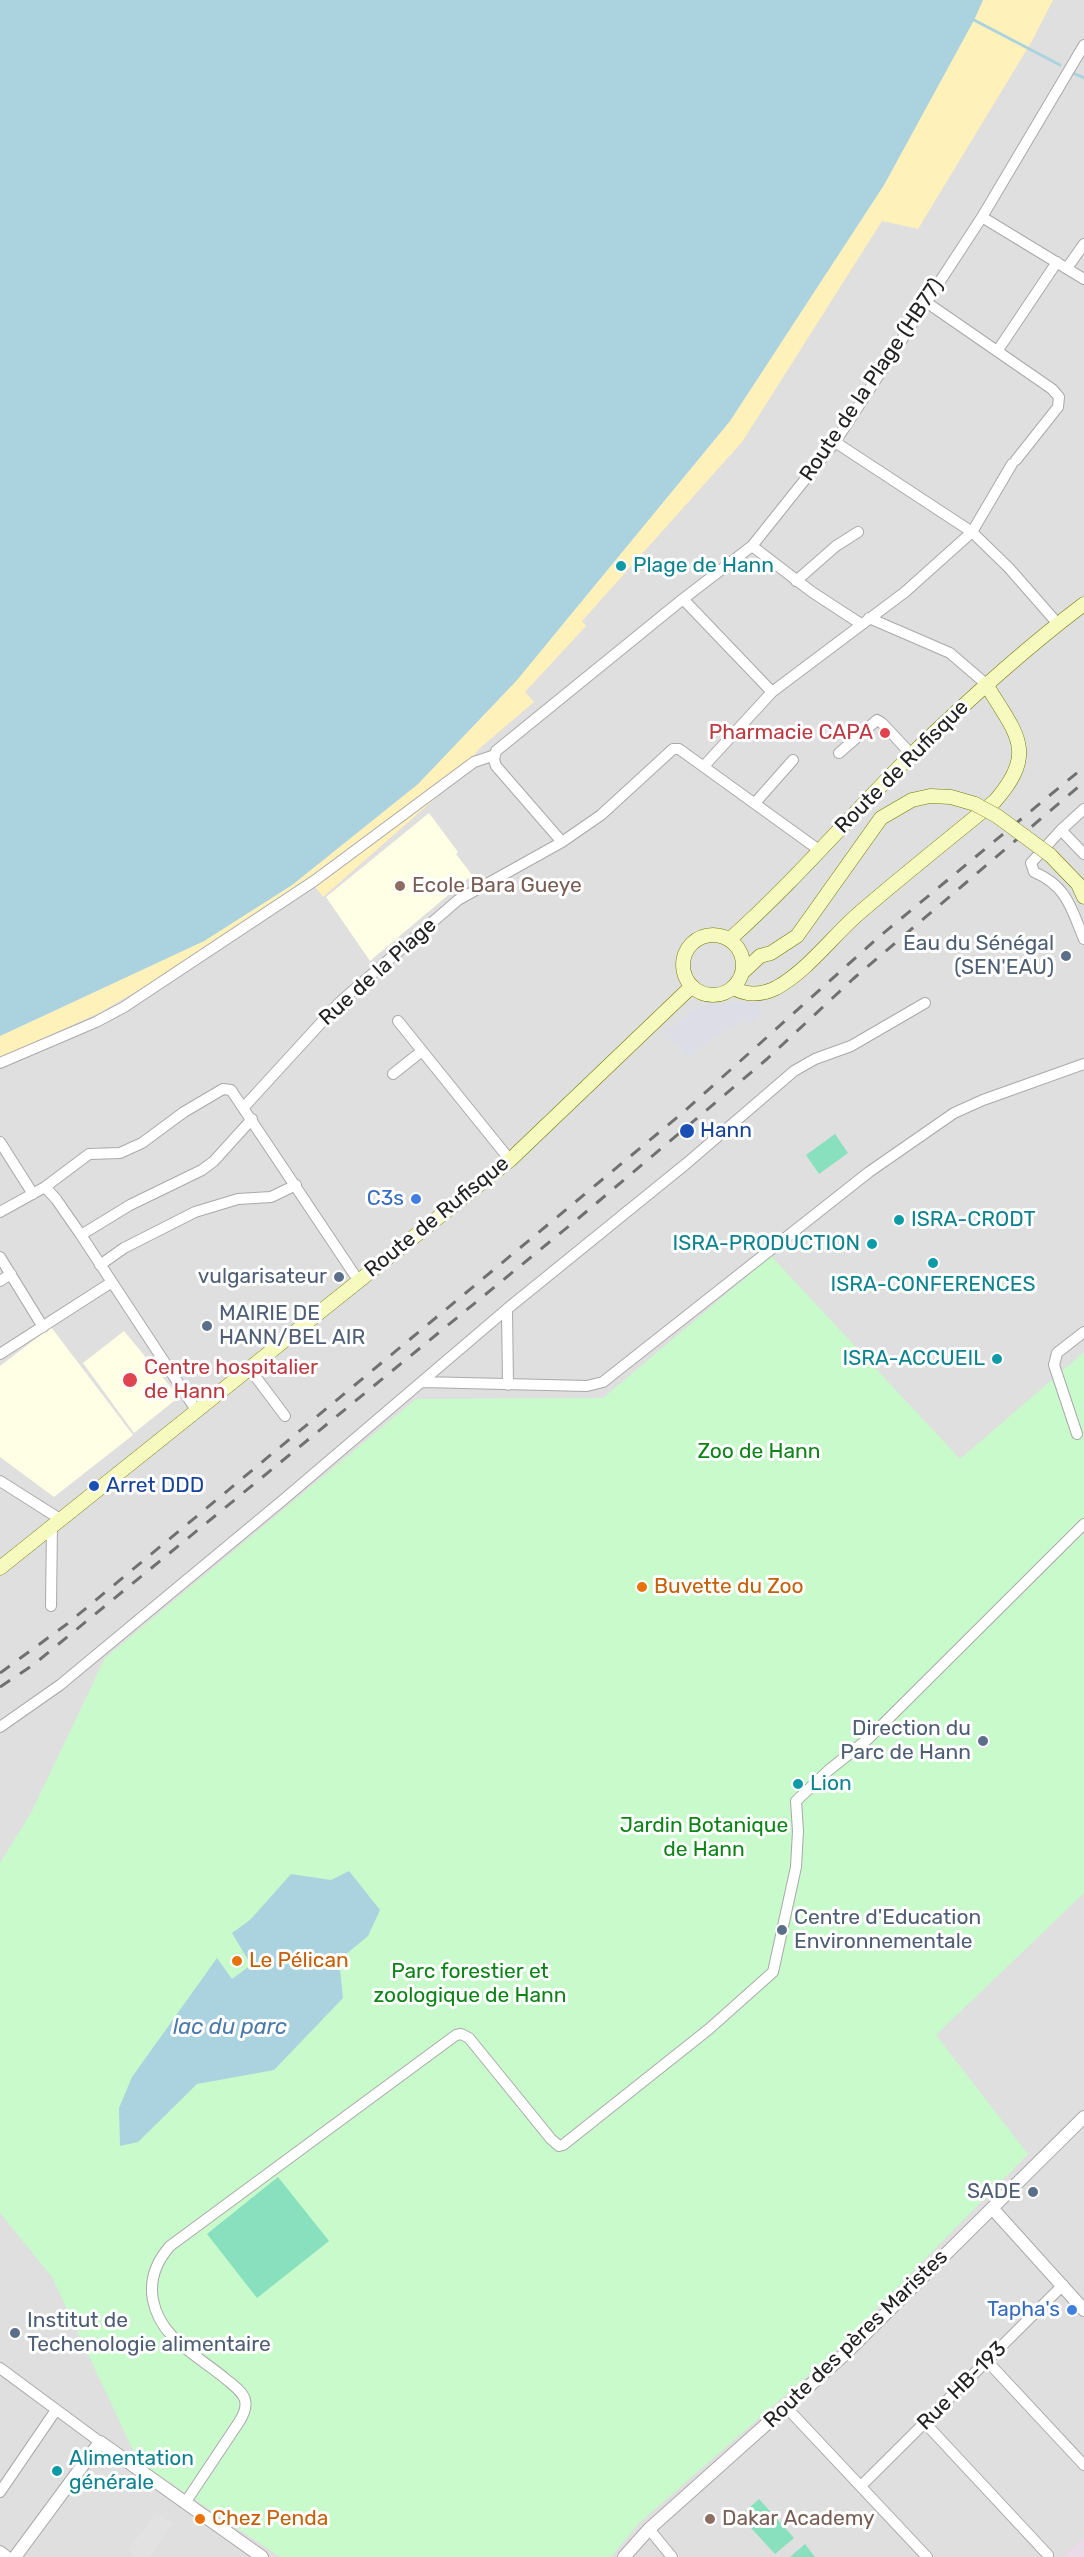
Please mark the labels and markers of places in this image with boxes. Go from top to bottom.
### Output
place label: Plage de Hann [633,553,774,579]
marker: Plage de Hann [614,559,628,573]
place label: Pharmacie CAPA [709,720,873,746]
marker: Pharmacie CAPA [878,726,892,740]
place label: Ecole Bara Gueye [412,873,582,899]
marker: Ecole Bara Gueye [393,879,407,893]
place label: Eau du Sénégal (SEN'EAU) [903,931,1054,981]
marker: Eau du Sénégal (SEN'EAU) [1059,949,1073,963]
place label: Hann [700,1118,752,1144]
marker: Hann [678,1122,696,1140]
place label: C3s [367,1186,404,1212]
marker: C3s [409,1192,423,1206]
place label: ISRA-CRODT [911,1207,1036,1233]
marker: ISRA-CRODT [892,1213,906,1227]
place label: ISRA-PRODUCTION [673,1231,860,1257]
marker: ISRA-PRODUCTION [865,1237,879,1251]
marker: ISRA-CONFERENCES [926,1256,940,1270]
place label: vulgarisateur [198,1264,327,1290]
marker: vulgarisateur [332,1270,346,1284]
place label: ISRA-CONFERENCES [831,1272,1035,1298]
place label: MAIRIE DE HANN/BEL AIR [219,1301,365,1351]
marker: MAIRIE DE HANN/BEL AIR [200,1319,214,1333]
place label: ISRA-ACCUEIL [842,1346,985,1372]
marker: ISRA-ACCUEIL [990,1352,1004,1366]
place label: Centre hospitalier de Hann [144,1355,318,1405]
marker: Centre hospitalier de Hann [121,1371,139,1389]
place label: Arret DDD [106,1473,204,1499]
marker: Arret DDD [87,1479,101,1493]
place label: Buvette du Zoo [654,1574,804,1600]
marker: Buvette du Zoo [635,1580,649,1594]
place label: Direction du Parc de Hann [840,1716,971,1766]
marker: Direction du Parc de Hann [976,1734,990,1748]
place label: Lion [810,1771,852,1797]
marker: Lion [791,1777,805,1791]
place label: Centre d'Education Environnementale [794,1905,981,1955]
marker: Centre d'Education Environnementale [775,1923,789,1937]
place label: Le Pélican [249,1948,349,1974]
marker: Le Pélican [230,1954,244,1968]
place label: SADE [967,2179,1021,2205]
marker: SADE [1026,2185,1040,2199]
place label: Tapha's [987,2297,1060,2323]
marker: Tapha's [1065,2303,1079,2317]
place label: Institut de Techenologie alimentaire [27,2308,271,2358]
marker: Institut de Techenologie alimentaire [8,2326,22,2340]
place label: Alimentation générale [69,2446,194,2496]
marker: Alimentation générale [50,2464,64,2478]
place label: Chez Penda [212,2506,328,2532]
place label: Dakar Academy [722,2506,875,2532]
marker: Chez Penda [193,2512,207,2526]
marker: Dakar Academy [703,2512,717,2526]

